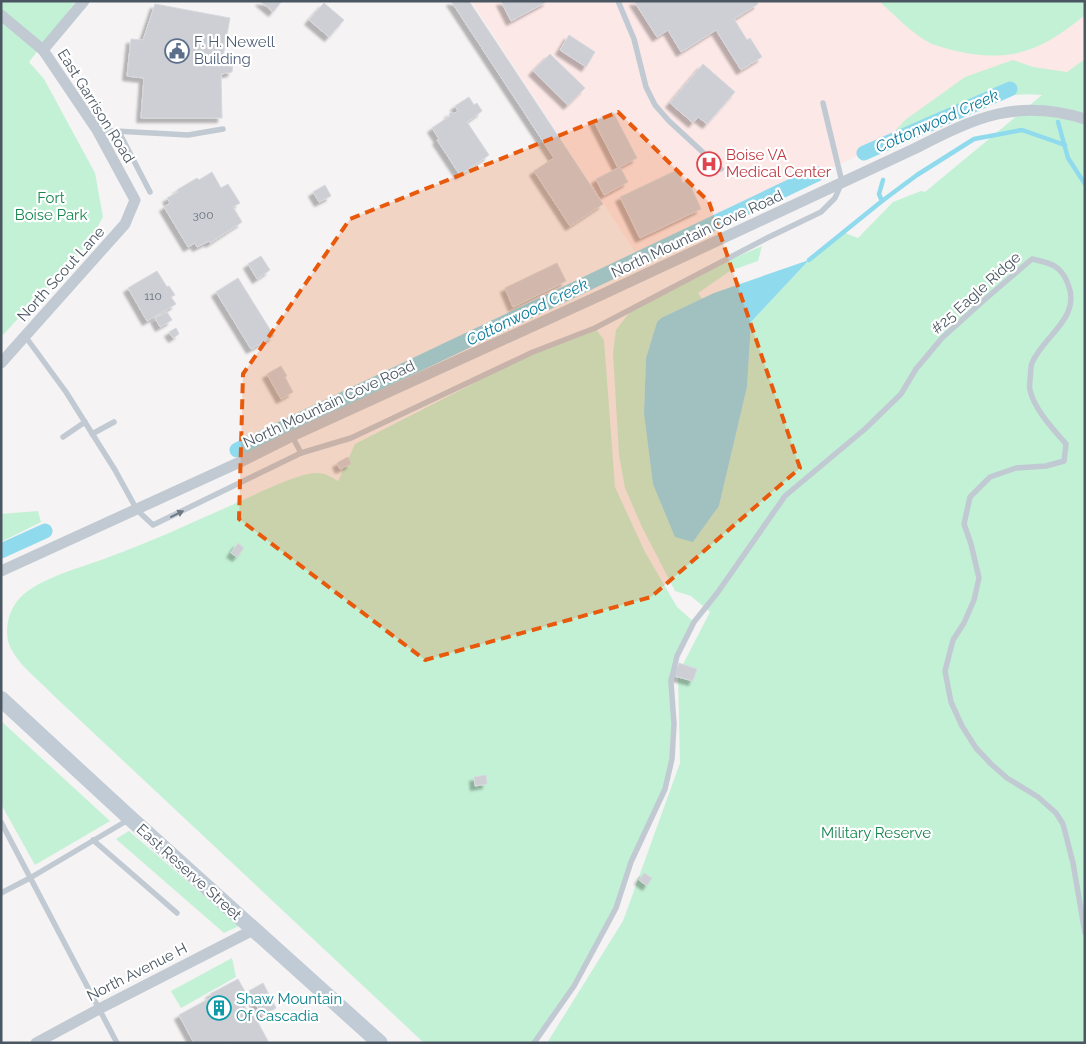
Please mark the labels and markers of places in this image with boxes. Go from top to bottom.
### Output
place label: F. H. Newell Building [194,33,276,68]
public building icon: F. H. Newell Building [164,38,190,64]
place label: Boise VA Medical Center [726,146,832,181]
hospital icon: Boise VA Medical Center [696,151,722,177]
place label: Shaw Mountain Of Cascadia [236,990,342,1025]
building icon: Shaw Mountain Of Cascadia [206,995,232,1021]

